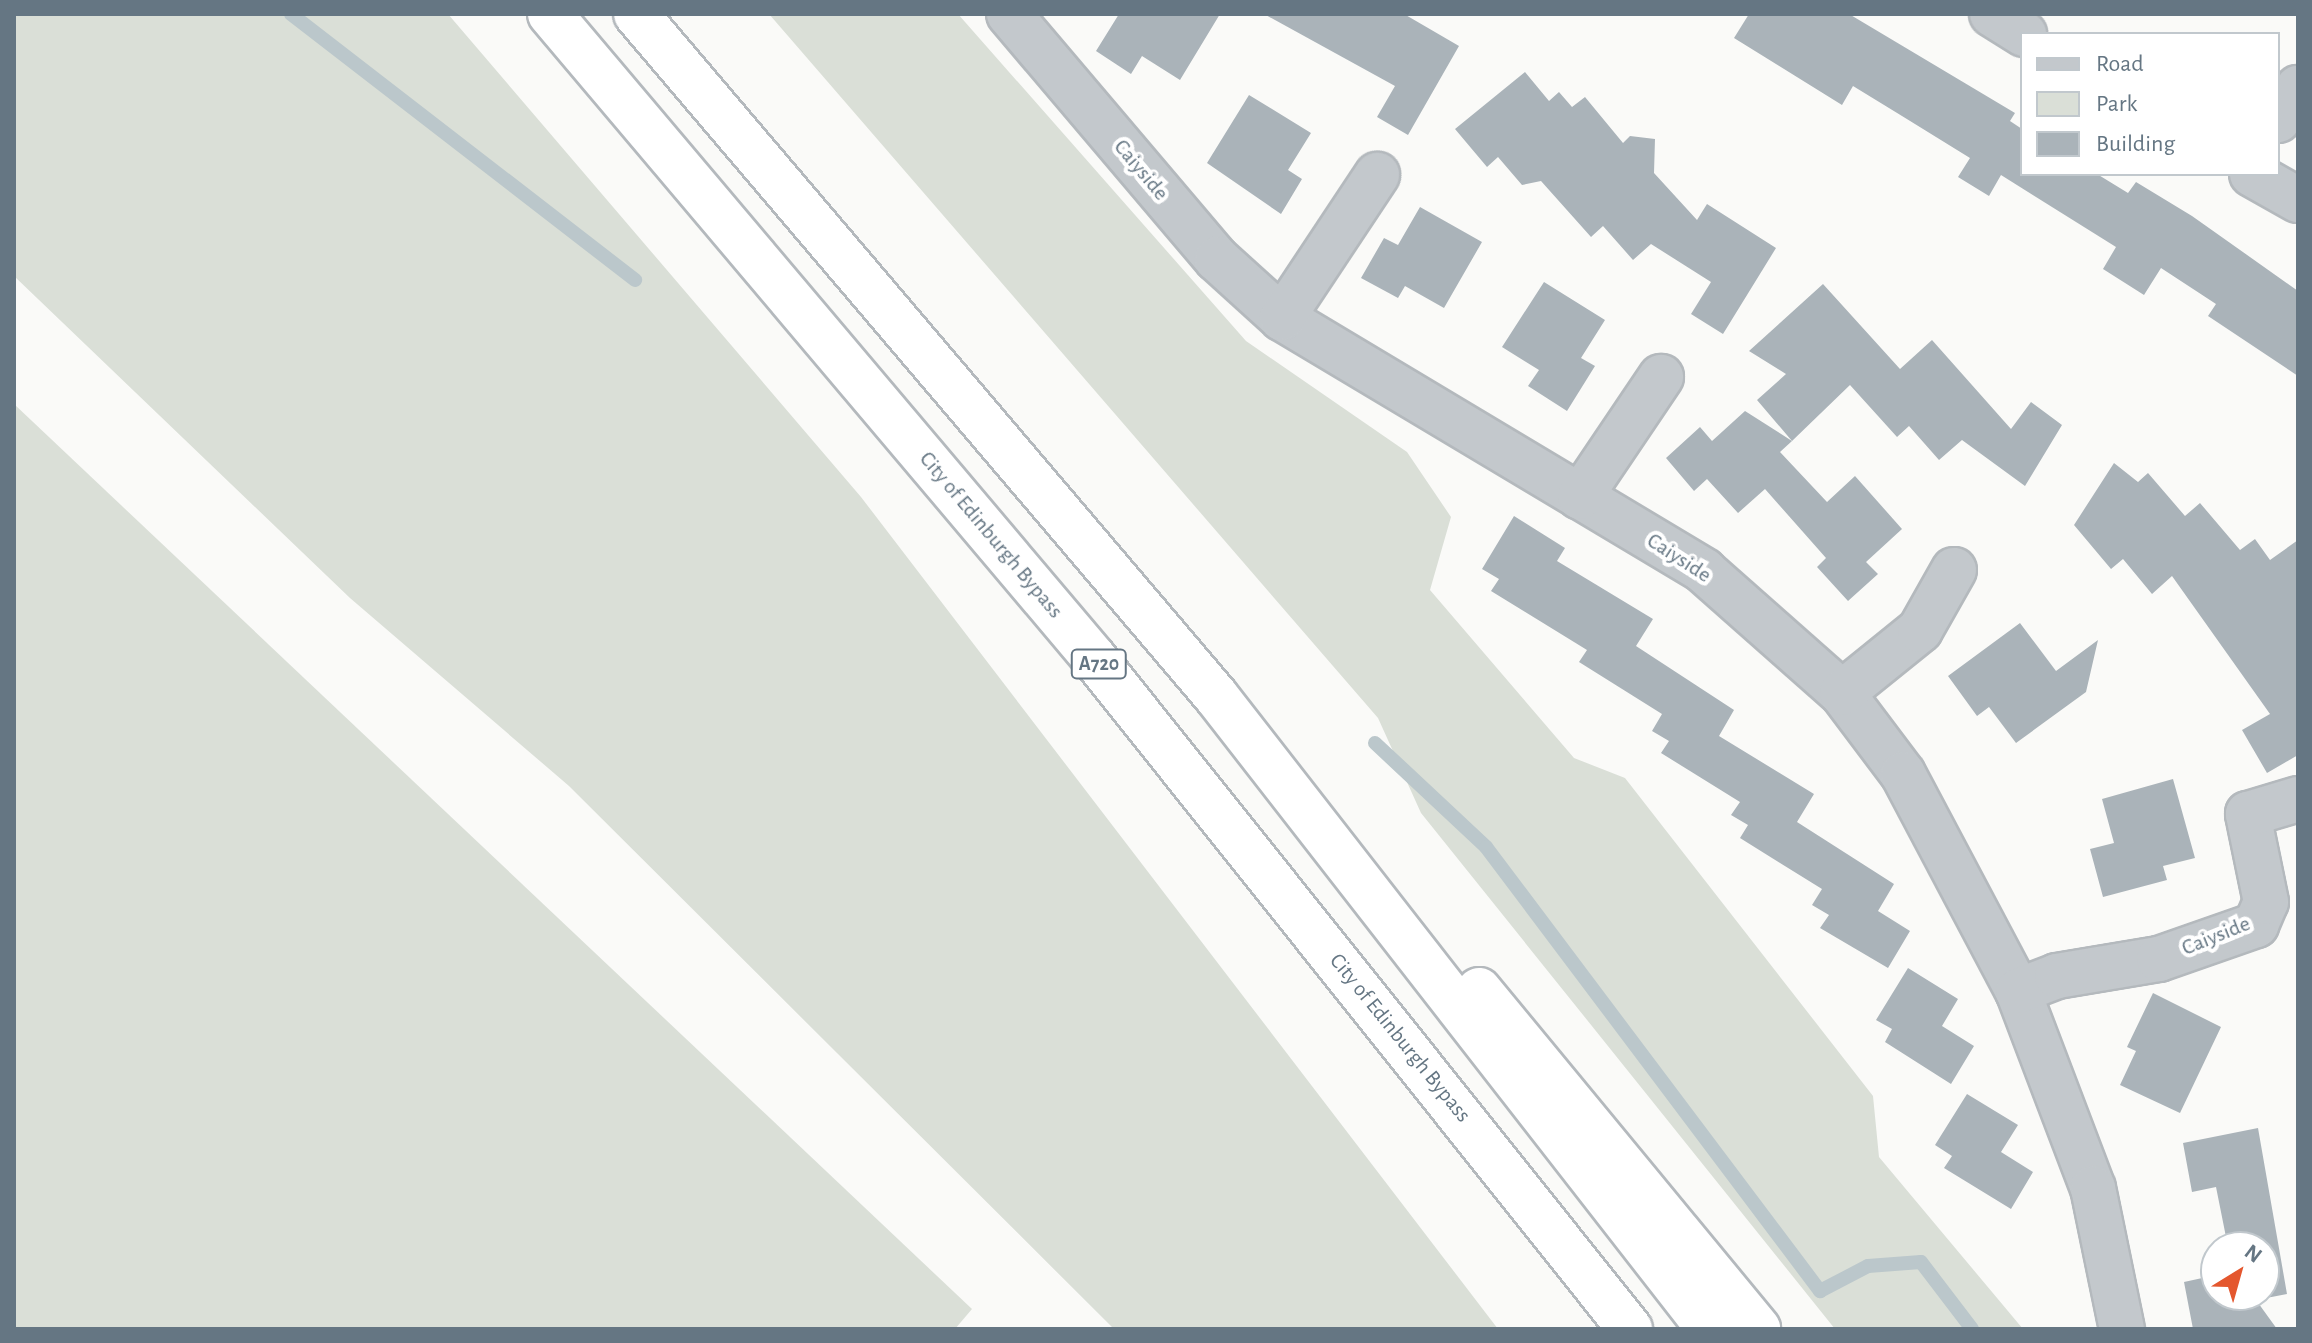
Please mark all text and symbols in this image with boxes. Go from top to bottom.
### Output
legend [2020,32,2280,176]
text: Road [2096,52,2144,76]
text: Park [2096,92,2137,116]
text: Building [2096,132,2175,156]
street label: Caiyside [1108,134,1174,206]
street label: City of Edinburgh Bypass [914,446,1068,624]
street label: Caiyside [1642,528,1716,588]
road number: A720 [1069,648,1129,680]
street label: Caiyside [2178,910,2254,962]
street label: City of Edinburgh Bypass [1324,948,1476,1128]
north arrow [2200,1231,2280,1311]
text: N [2241,1240,2266,1267]

